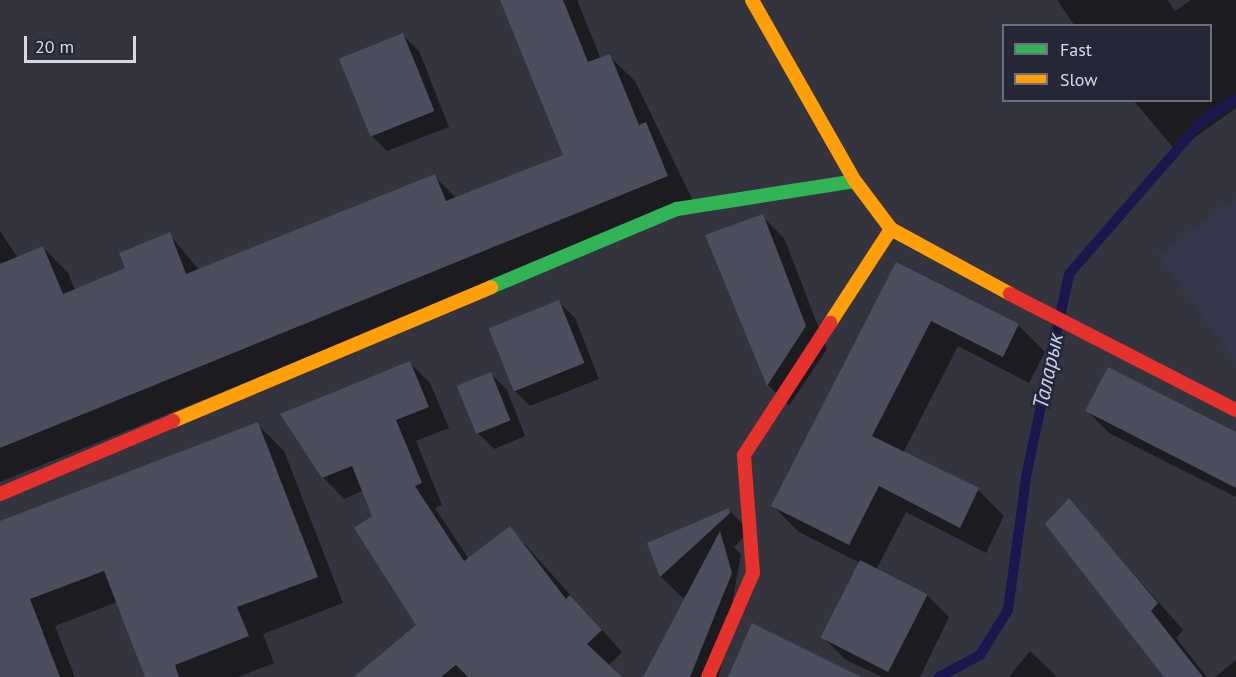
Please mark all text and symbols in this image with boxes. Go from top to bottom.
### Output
scale bar [27,24,140,62]
legend [1002,24,1212,102]
text: 20 m [35,35,74,58]
text: Fast [1060,38,1092,61]
text: Slow [1060,68,1098,91]
water label: Таларык [1027,331,1069,411]

